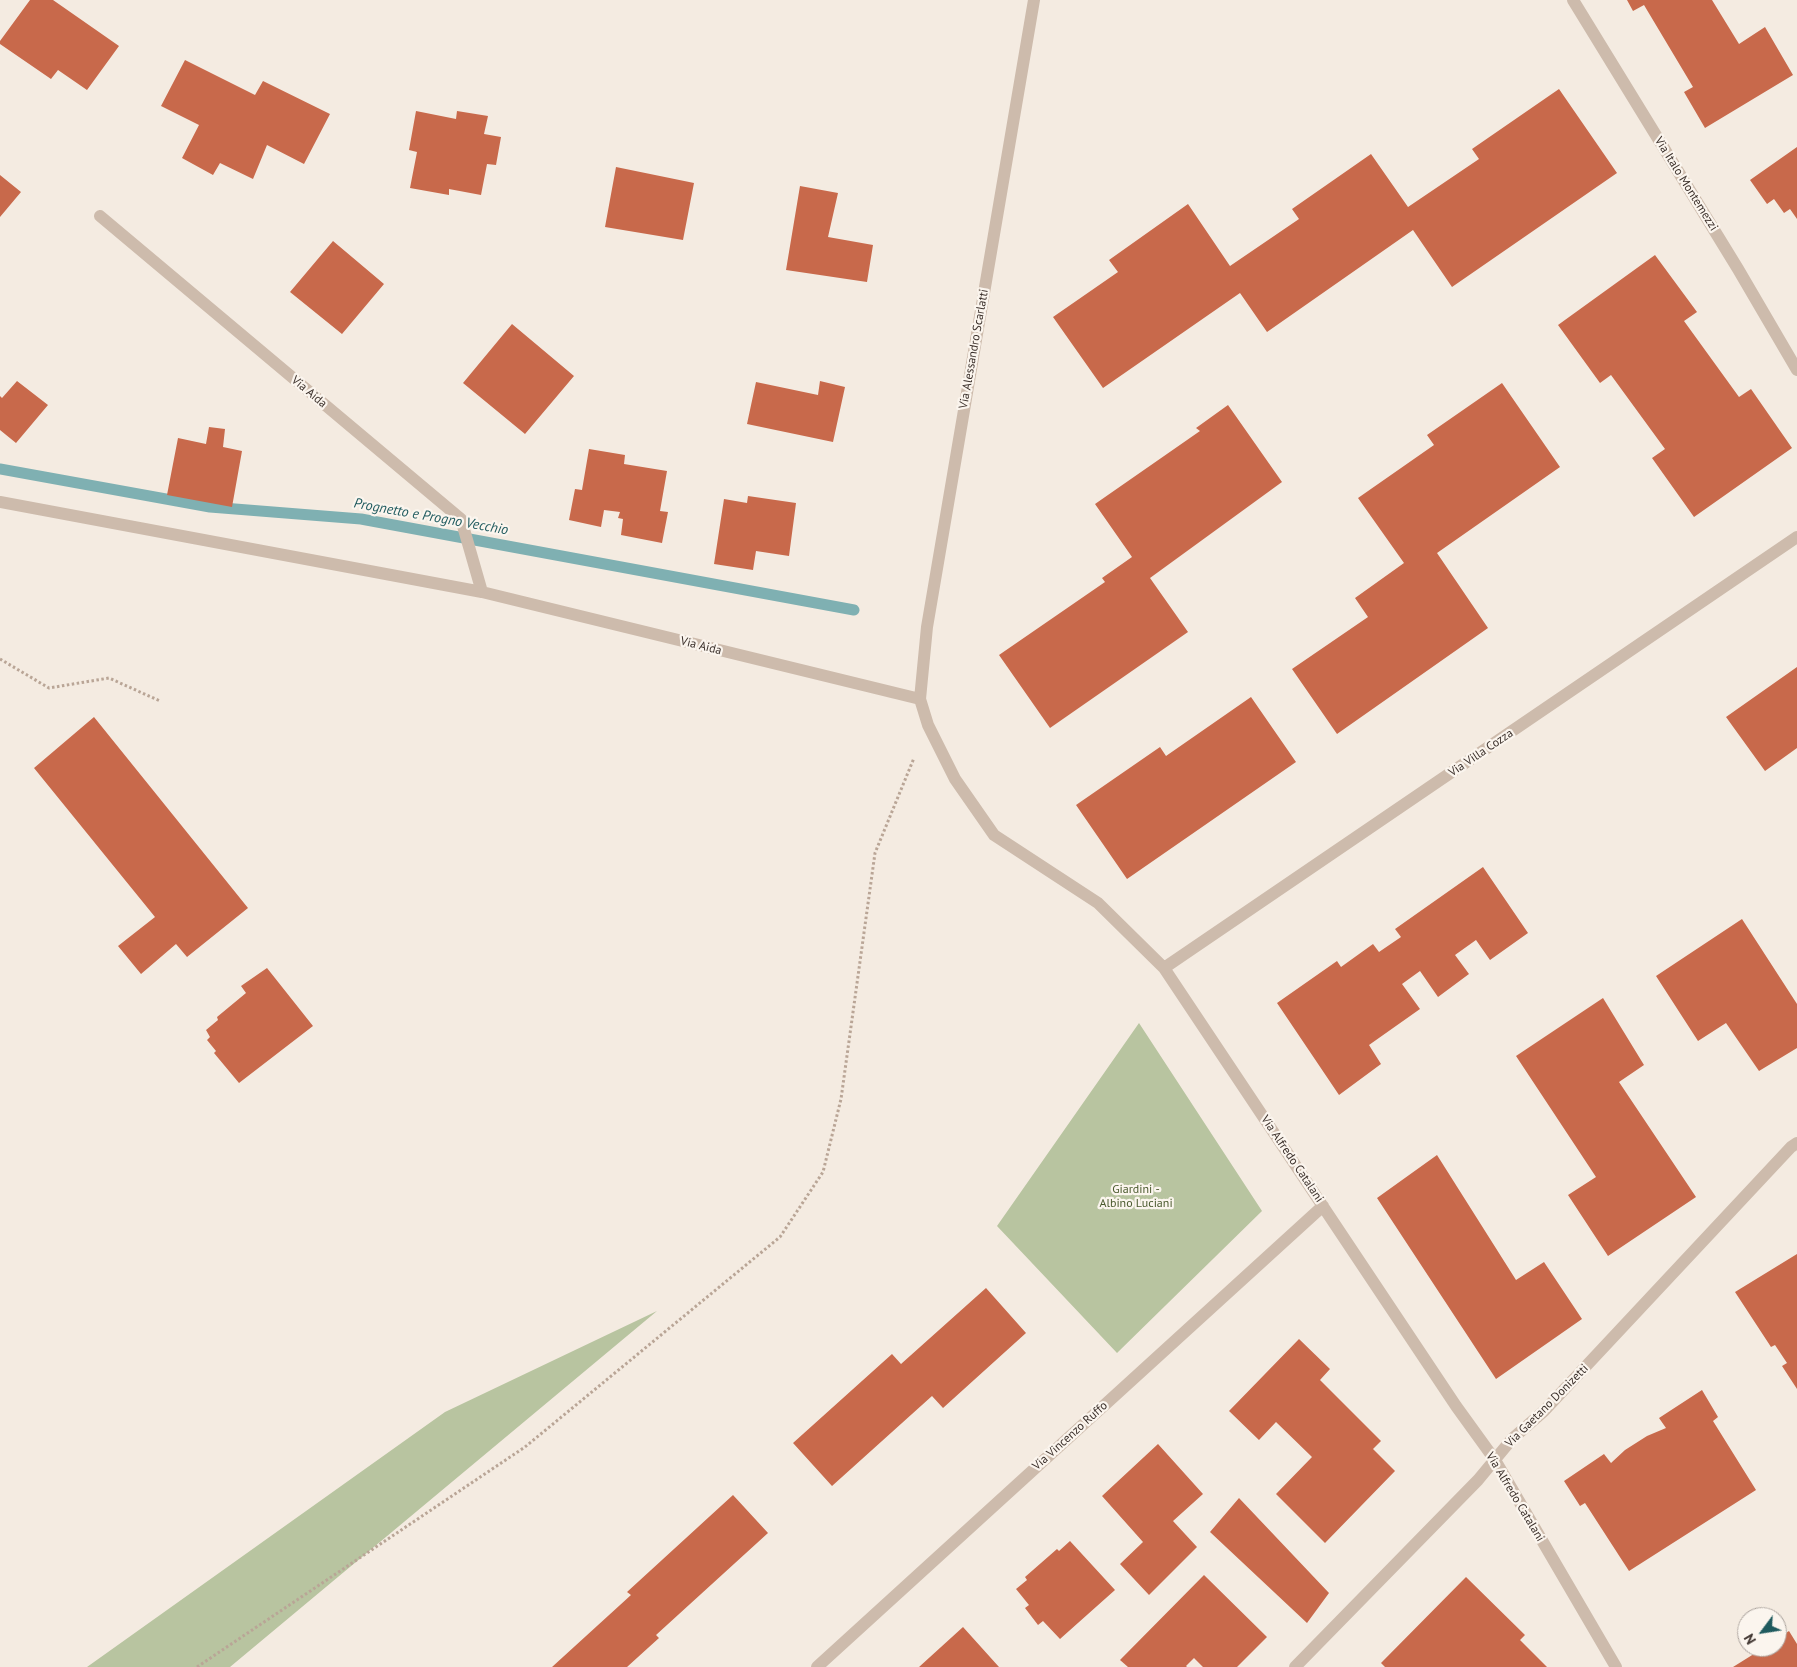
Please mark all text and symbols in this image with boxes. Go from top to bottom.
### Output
street label: Via Italo Montemezzi [1651,134,1721,234]
street label: Via Alessandro Scarlatti [956,288,992,410]
street label: Via Aida [288,373,330,411]
water label: Prognetto e Progno Vecchio [352,495,510,539]
street label: Via Aida [679,634,723,658]
street label: Via Villa Cozza [1446,726,1516,780]
street label: Via Alfredo Catalani [1258,1113,1326,1205]
park label: Giardini - Albino Luciani [1099,1183,1173,1211]
street label: Via Gaetano Donizetti [1502,1361,1592,1451]
street label: Via Vincenzo Ruffo [1030,1399,1110,1473]
street label: Via Alfredo Catalani [1483,1450,1547,1544]
north arrow [1737,1607,1787,1657]
text: N [1740,1631,1760,1648]

